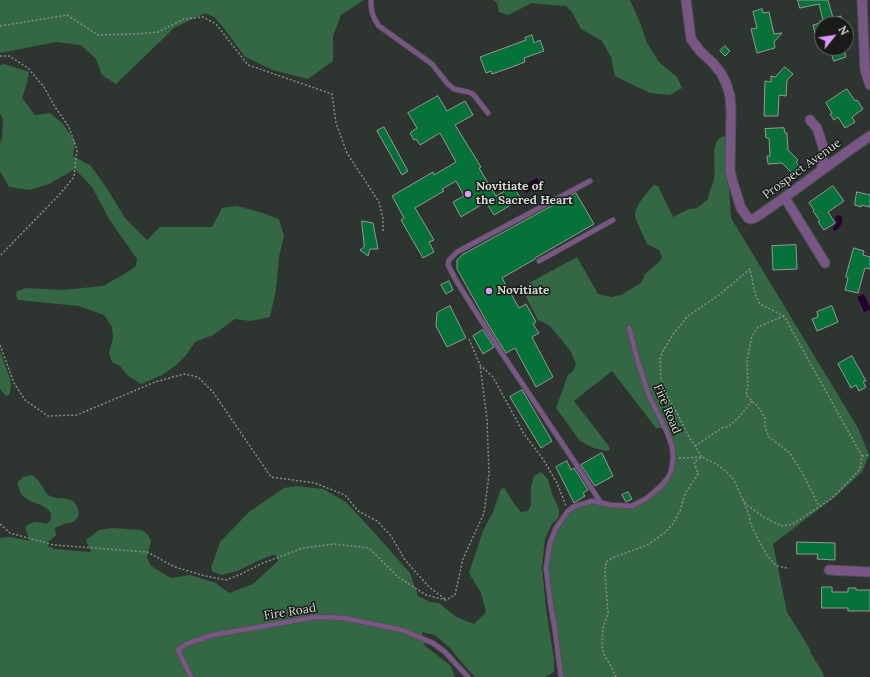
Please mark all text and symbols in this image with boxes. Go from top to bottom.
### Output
north arrow [814,16,854,56]
text: N [835,23,852,38]
street label: Prospect Avenue [760,136,844,202]
place label: Novitiate of the Sacred Heart [476,180,573,208]
marker: Novitiate of the Sacred Heart [463,189,473,199]
place label: Novitiate [497,284,550,298]
marker: Novitiate [484,286,494,296]
street label: Fire Road [650,382,684,436]
street label: Fire Road [263,601,317,623]

